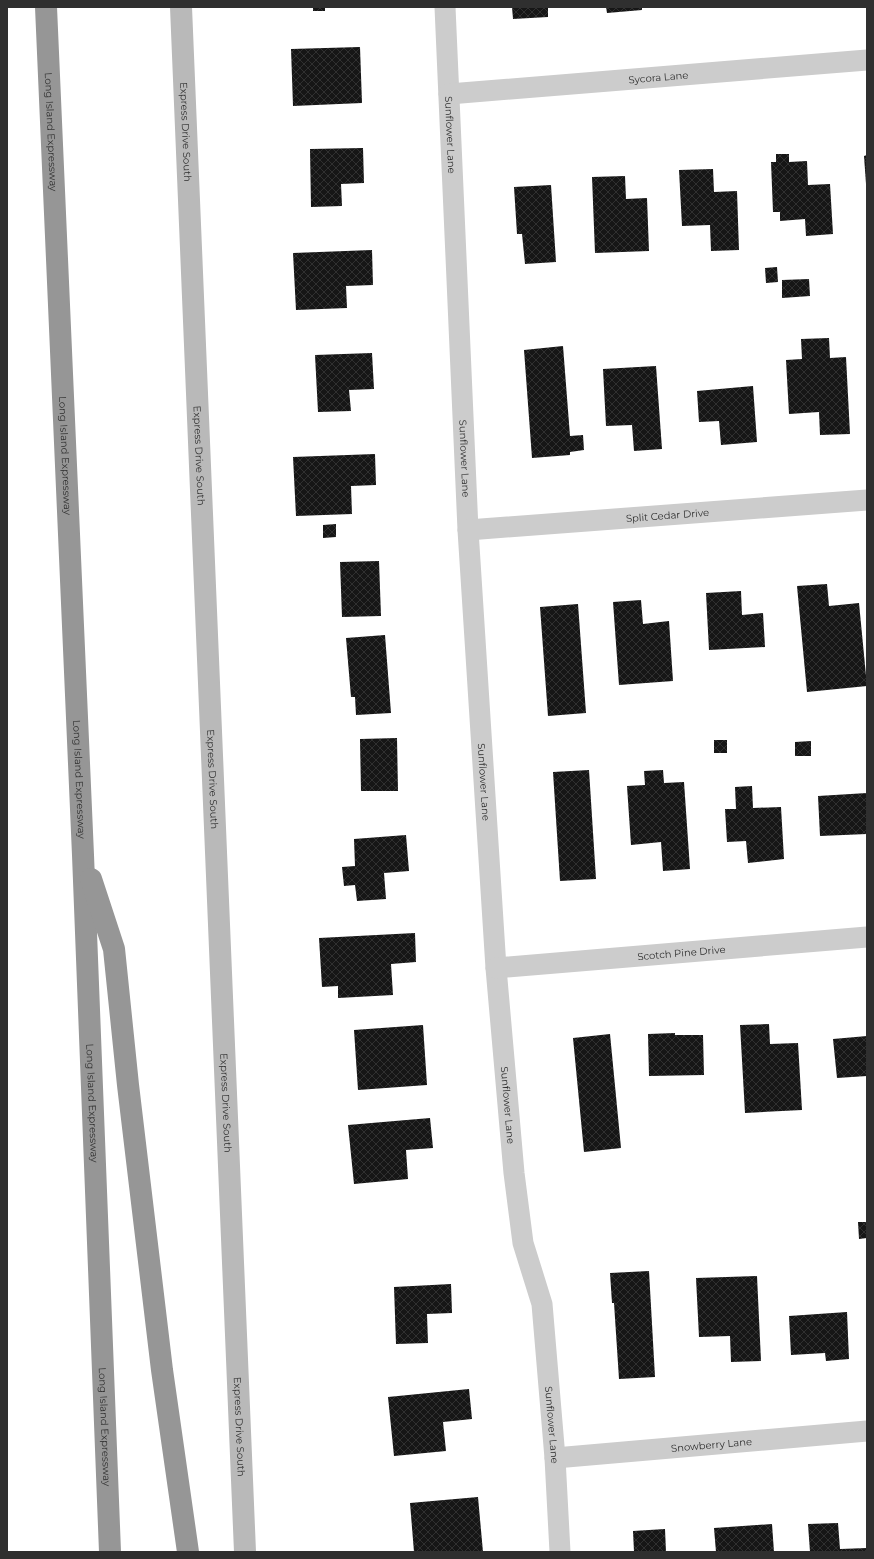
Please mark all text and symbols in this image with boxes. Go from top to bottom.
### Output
street label: Sycora Lane [628,69,689,86]
street label: Long Island Expressway [42,72,60,192]
street label: Express Drive South [177,82,194,182]
street label: Sunflower Lane [442,96,458,174]
street label: Long Island Expressway [56,396,74,516]
street label: Express Drive South [191,405,208,506]
street label: Sunflower Lane [456,419,473,498]
street label: Split Cedar Drive [625,506,710,525]
street label: Long Island Expressway [70,720,88,840]
street label: Express Drive South [204,729,221,830]
street label: Sunflower Lane [475,743,493,821]
street label: Scotch Pine Drive [637,943,726,963]
street label: Long Island Expressway [83,1043,101,1163]
street label: Express Drive South [217,1053,234,1153]
street label: Sunflower Lane [498,1066,517,1144]
street label: Long Island Expressway [96,1367,113,1487]
street label: Express Drive South [231,1377,248,1477]
street label: Sunflower Lane [542,1386,561,1464]
street label: Snowberry Lane [670,1435,752,1455]

